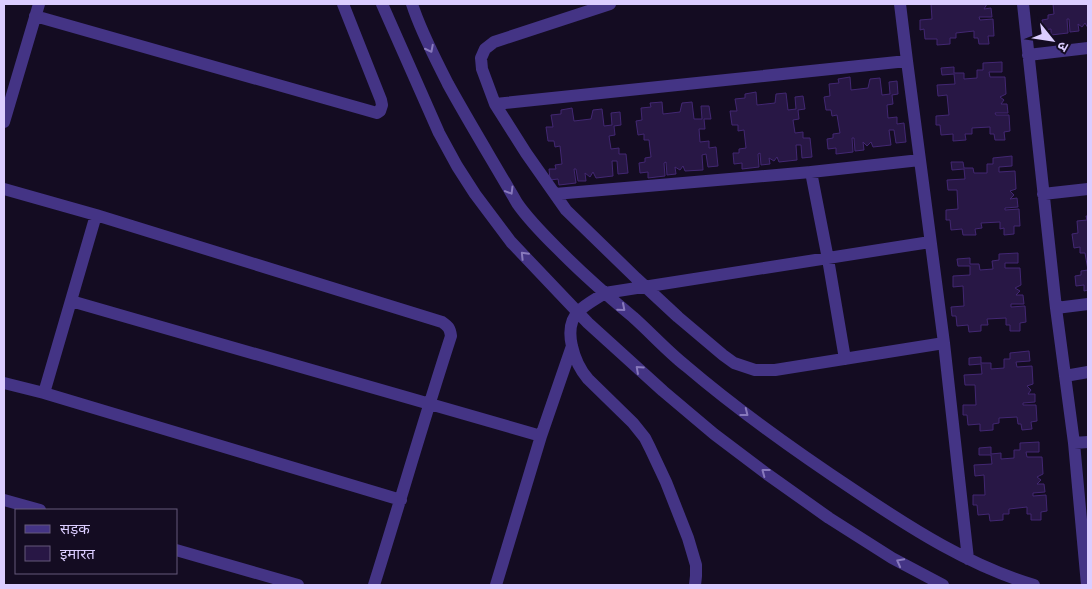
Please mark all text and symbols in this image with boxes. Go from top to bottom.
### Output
north arrow [1027,15,1077,65]
text: उ [1053,38,1074,56]
one-way arrow [424,44,435,53]
one-way arrow [504,185,514,194]
one-way arrow [521,252,530,261]
one-way arrow [616,302,625,311]
one-way arrow [636,366,645,375]
one-way arrow [739,408,748,416]
one-way arrow [762,470,771,478]
legend [15,509,178,574]
text: सड़क [60,518,90,538]
text: इमारत [60,543,95,563]
one-way arrow [896,558,905,568]

